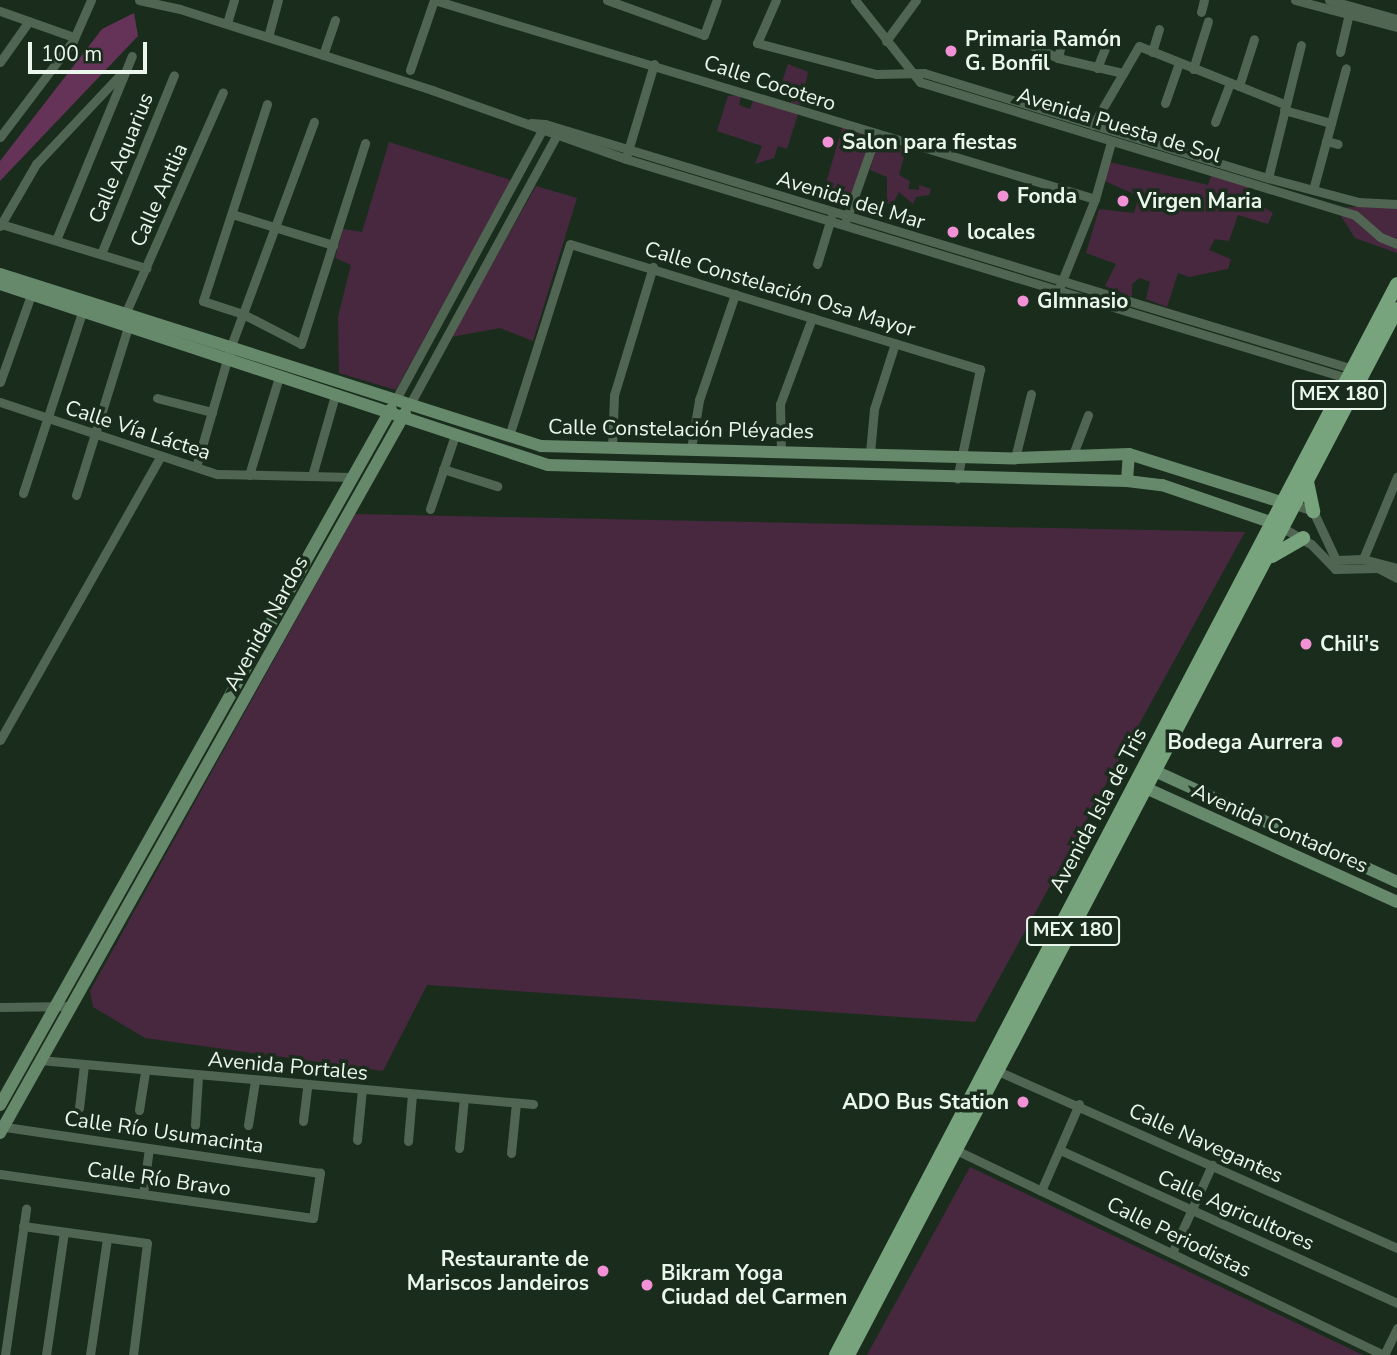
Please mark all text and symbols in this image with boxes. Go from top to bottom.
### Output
place label: Primaria Ramón G. Bonfil [965,26,1121,76]
scale bar [32,28,150,72]
text: 100 m [41,40,102,68]
marker: Primaria Ramón G. Bonfil [943,43,959,59]
street label: Calle Cocotero [701,50,839,116]
street label: Avenida Puesta de Sol [1014,82,1224,168]
street label: Calle Aquarius [83,89,159,227]
place label: Salon para fiestas [842,129,1017,155]
marker: Salon para fiestas [820,134,836,150]
street label: Calle Antlia [125,139,193,251]
street label: Avenida del Mar [774,165,928,235]
place label: Fonda [1017,183,1077,209]
marker: Fonda [995,188,1011,204]
place label: Virgen Maria [1137,188,1262,214]
marker: Virgen Maria [1115,193,1131,209]
place label: locales [967,219,1035,245]
marker: locales [945,224,961,240]
street label: Calle Constelación Osa Mayor [642,236,918,342]
place label: GImnasio [1037,288,1128,314]
marker: GImnasio [1015,293,1031,309]
road number: MEX 180 [1292,380,1386,410]
street label: Calle Vía Láctea [62,395,214,465]
street label: Calle Constelación Pléyades [548,414,814,444]
street label: Avenida Nardos [219,551,313,695]
place label: Chili's [1320,631,1379,657]
marker: Chili's [1298,636,1314,652]
street label: Avenida Isla de Tris [1044,723,1152,897]
place label: Bodega Aurrera [1168,729,1323,755]
marker: Bodega Aurrera [1329,734,1345,750]
street label: Avenida Contadores [1188,778,1372,878]
road number: MEX 180 [1026,916,1120,946]
street label: Avenida Portales [207,1046,369,1086]
place label: ADO Bus Station [842,1089,1009,1115]
marker: ADO Bus Station [1015,1094,1031,1110]
street label: Calle Navegantes [1125,1098,1287,1188]
street label: Calle Río Usumacinta [63,1106,265,1158]
street label: Calle Río Bravo [86,1156,232,1202]
street label: Calle Agricultores [1154,1164,1318,1256]
street label: Calle Periodistas [1103,1191,1255,1283]
place label: Restaurante de Mariscos Jandeiros [407,1246,589,1296]
place label: Bikram Yoga Ciudad del Carmen [661,1260,847,1310]
marker: Restaurante de Mariscos Jandeiros [595,1263,611,1279]
marker: Bikram Yoga Ciudad del Carmen [639,1277,655,1293]

